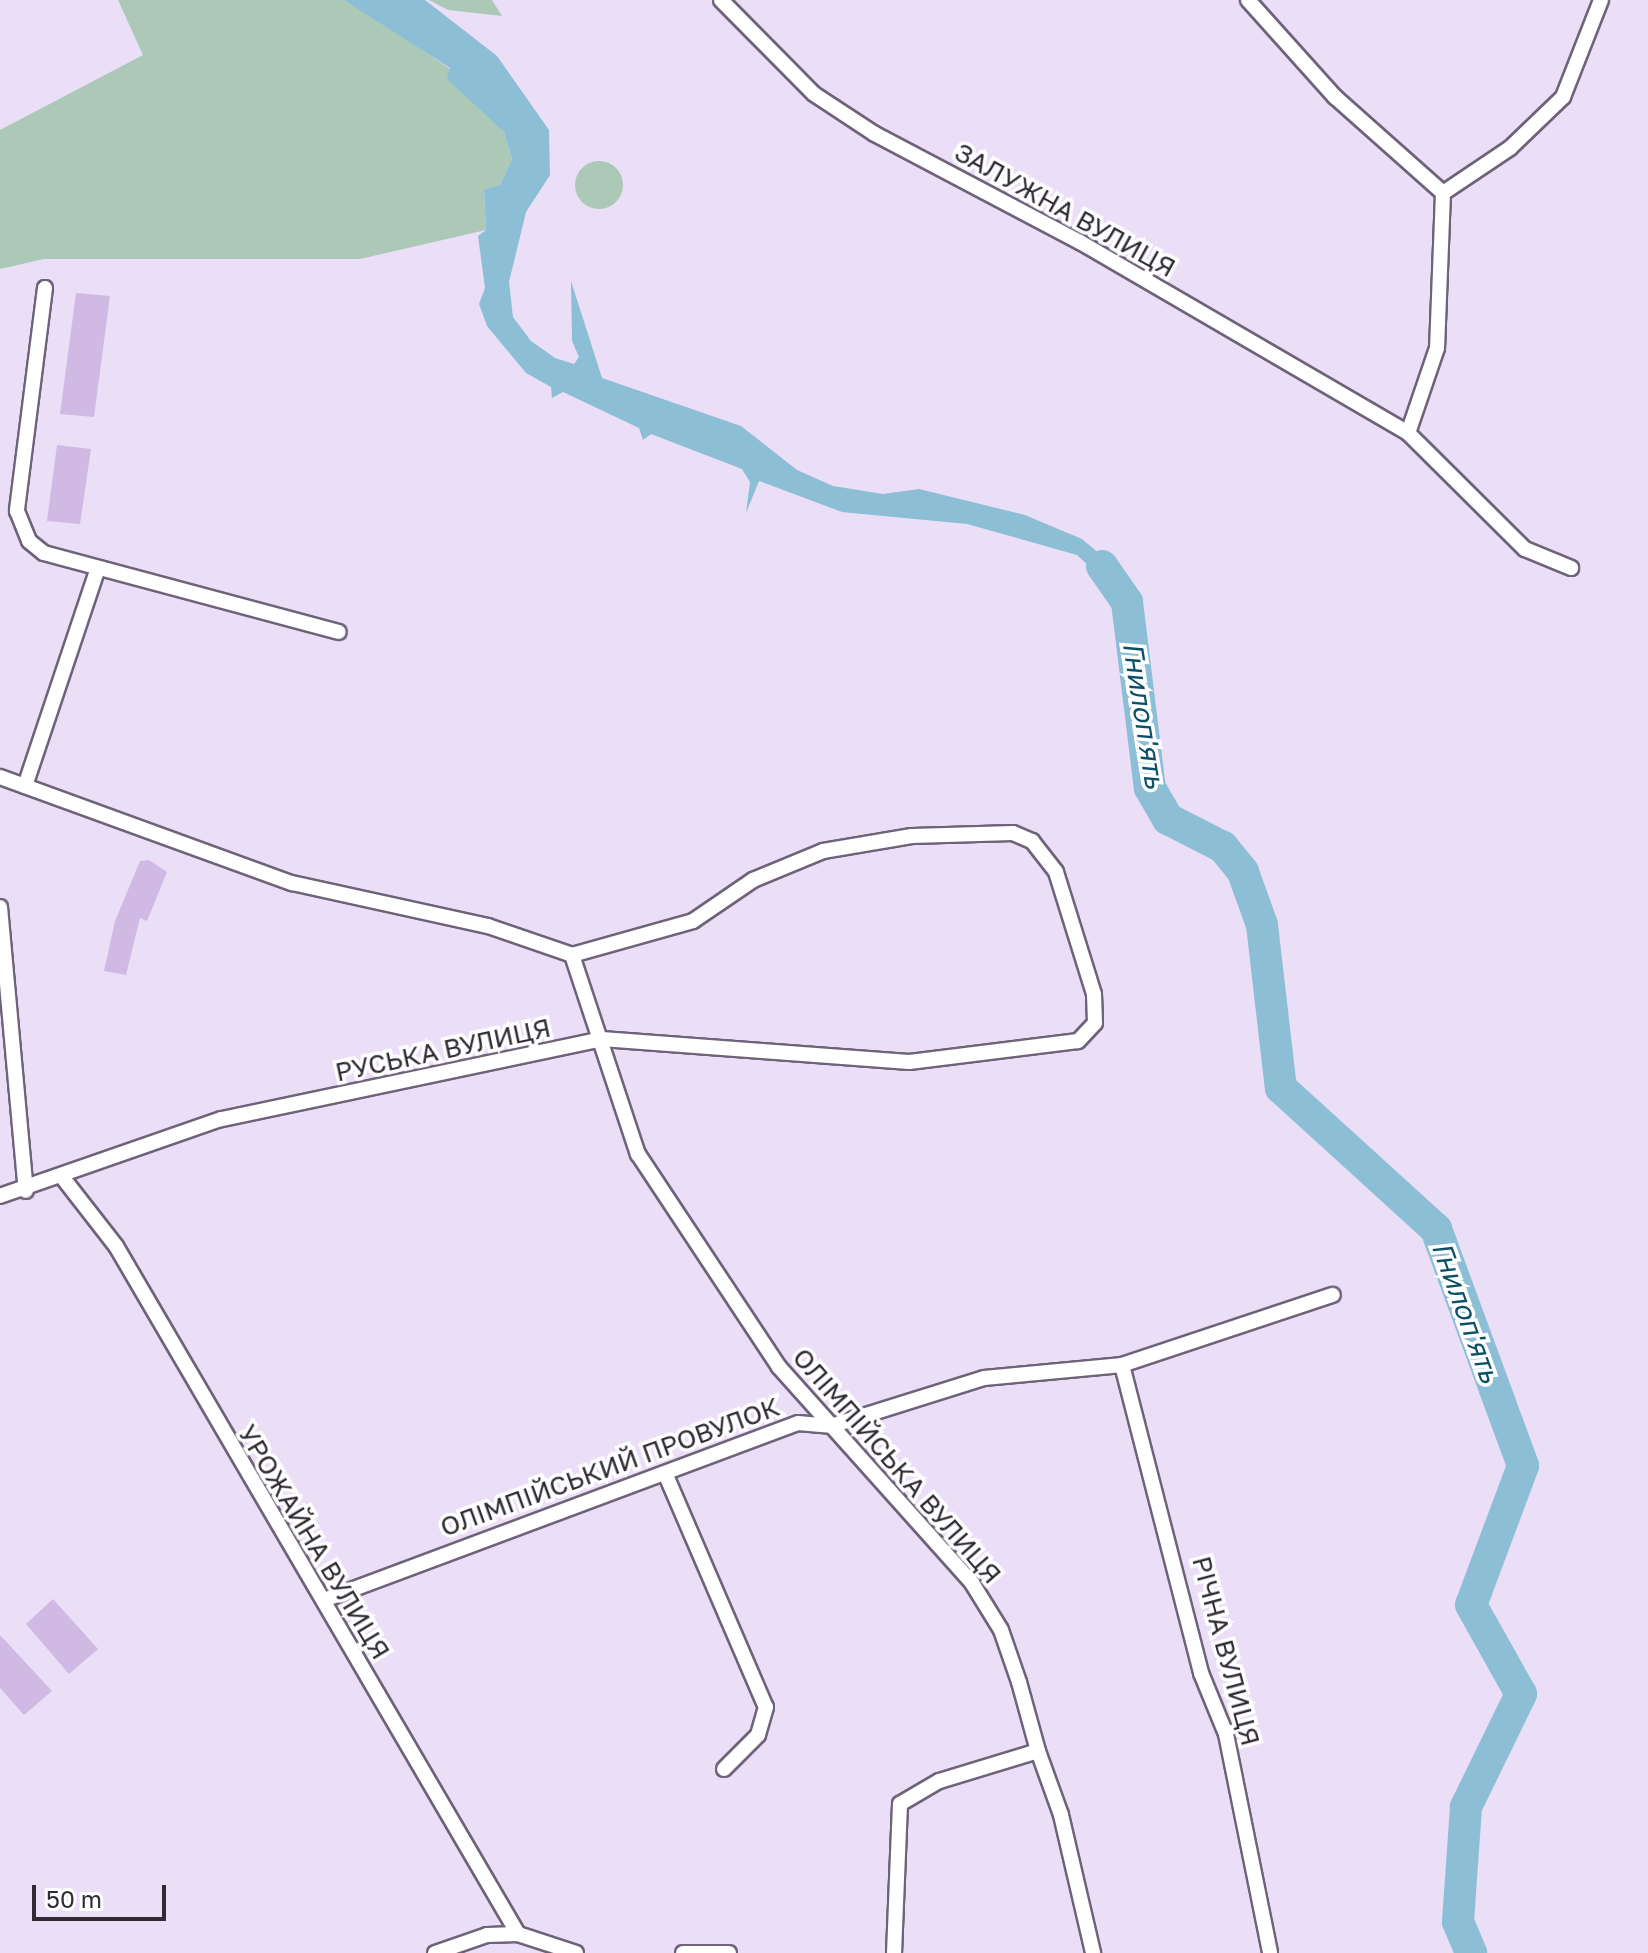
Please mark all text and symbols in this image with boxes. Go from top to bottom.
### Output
street label: ЗАЛУЖНА ВУЛИЦЯ [949,136,1181,284]
water label: Гнилоп'ять [1116,640,1172,790]
street label: РУСЬКА ВУЛИЦЯ [332,1012,554,1088]
water label: Гнилоп'ять [1425,1237,1507,1387]
street label: ОЛІМПІЙСЬКА ВУЛИЦЯ [786,1342,1008,1590]
street label: ОЛІМПІЙСЬКИЙ ПРОВУЛОК [436,1391,784,1543]
street label: УРОЖАЙНА ВУЛИЦЯ [232,1419,396,1665]
street label: РІЧНА ВУЛИЦЯ [1186,1553,1266,1749]
scale bar [36,1869,170,1919]
text: 50 m [46,1884,102,1913]

